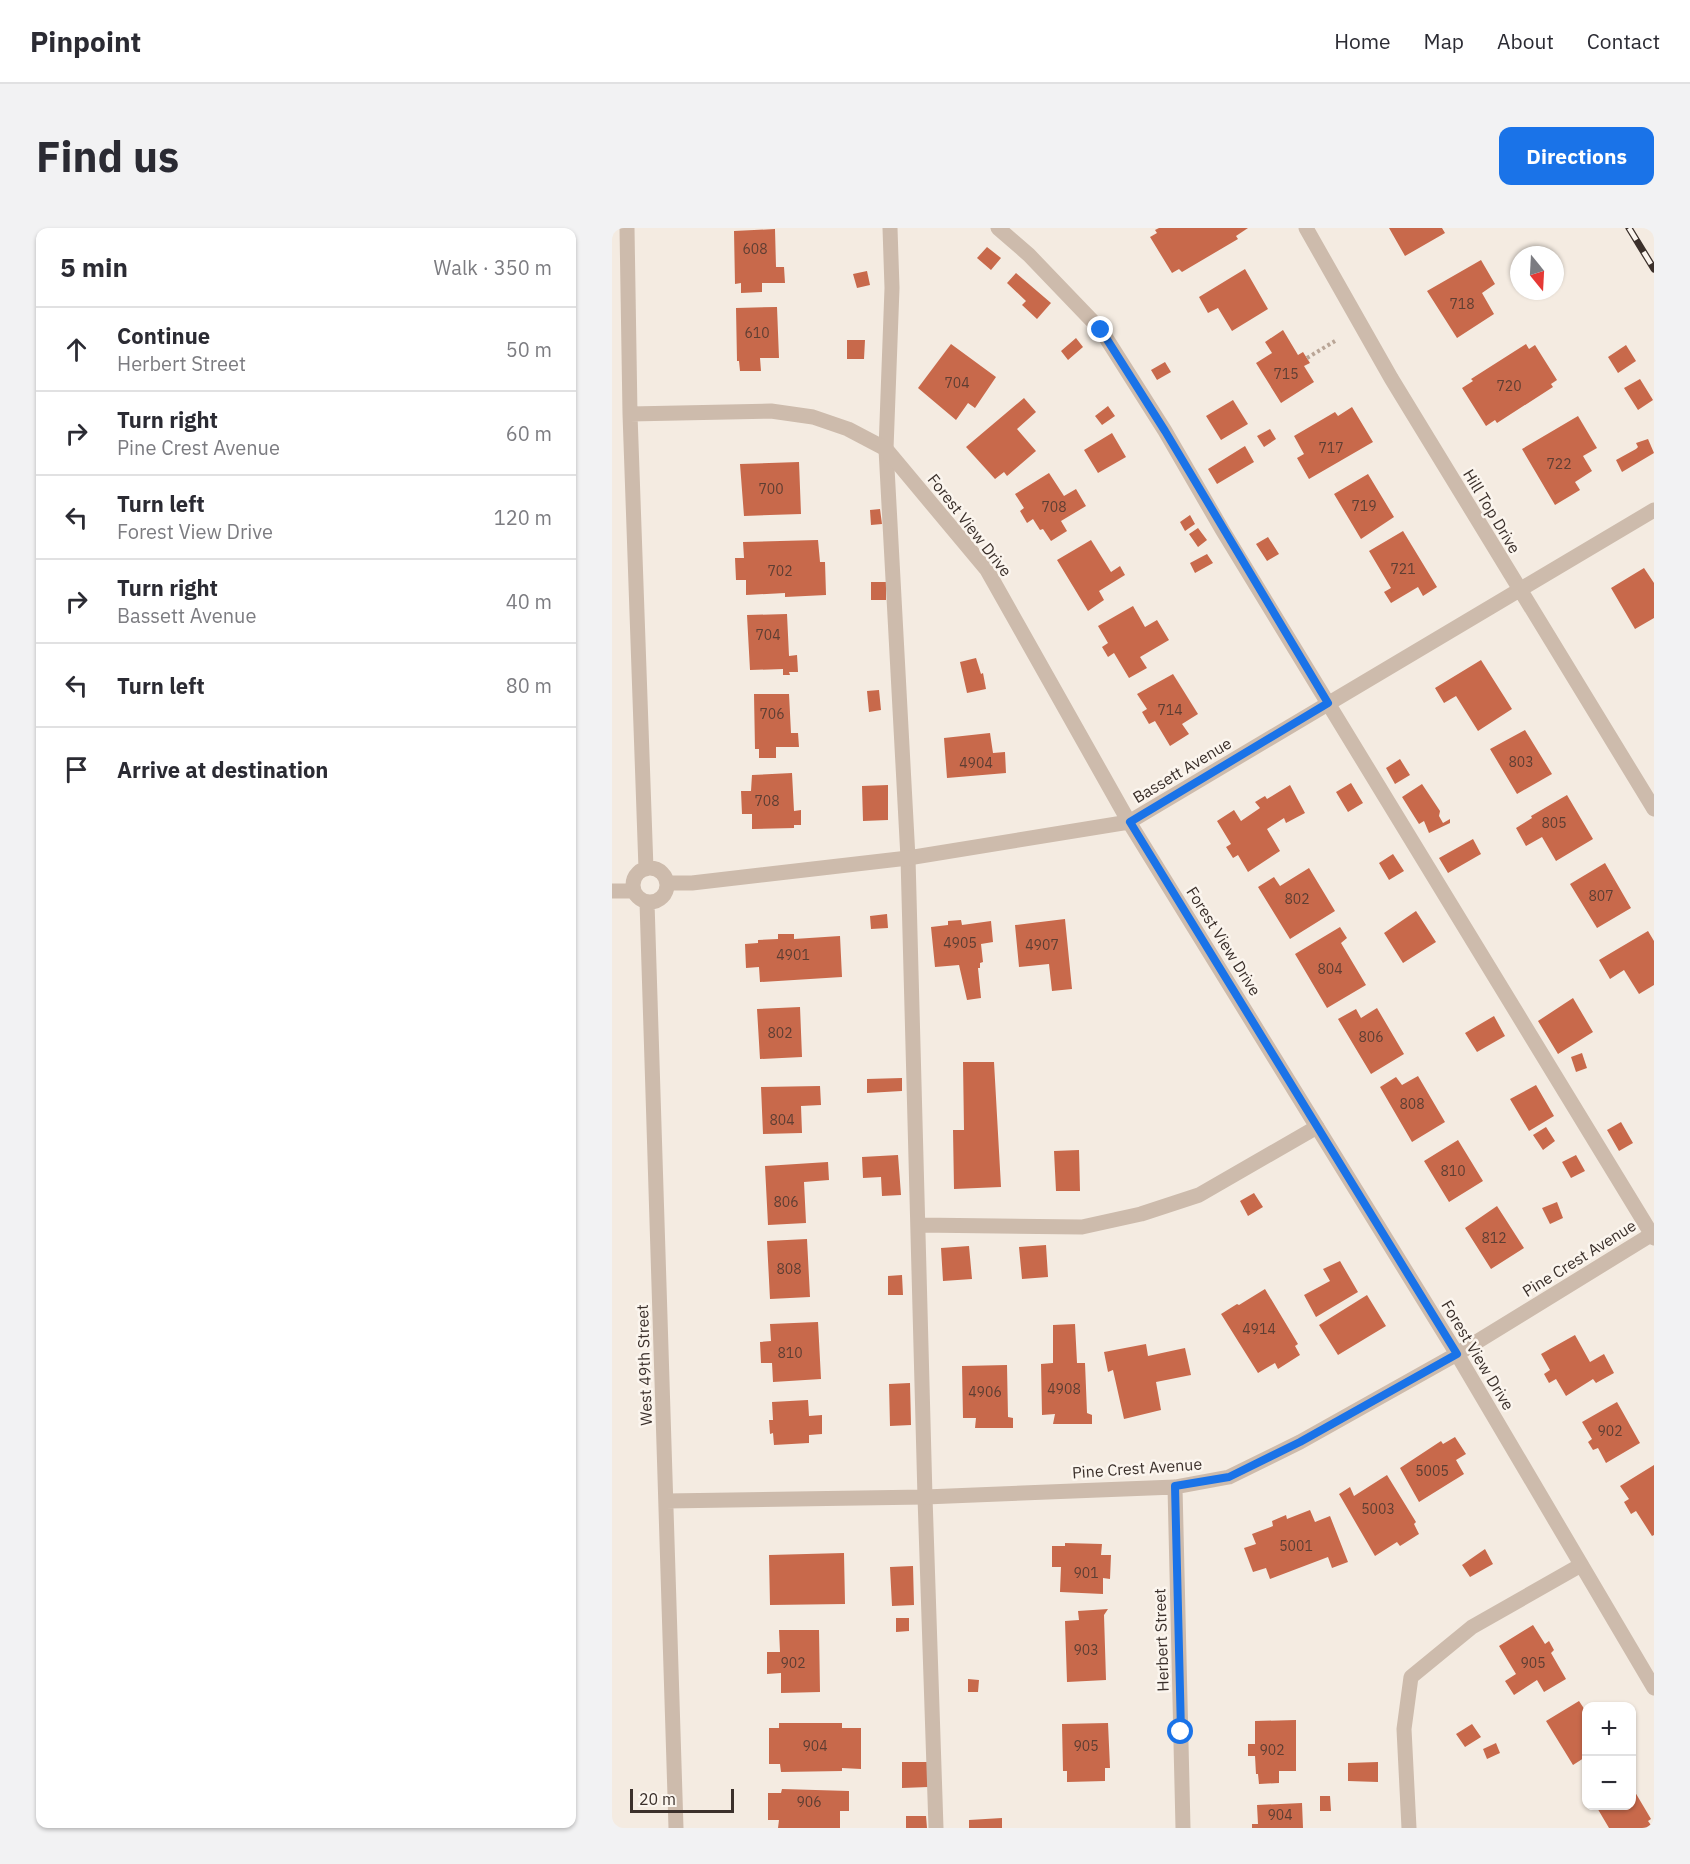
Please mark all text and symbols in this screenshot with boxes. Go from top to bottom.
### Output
text: Pinpoint [30,23,141,60]
text: Home [1334,27,1391,55]
text: Map [1424,27,1464,55]
text: About [1497,27,1554,55]
text: Contact [1587,27,1660,55]
button: Directions [1499,127,1654,185]
text: Find us [36,129,179,184]
house number: 608 [742,240,768,258]
north arrow [1510,246,1564,300]
text: 5 min [60,250,128,284]
text: Walk · 350 m [434,254,552,281]
house number: 718 [1449,295,1475,313]
route end [1087,316,1113,342]
text: Continue [117,321,210,350]
house number: 610 [744,324,770,342]
icon: ahead [60,333,93,366]
text: 50 m [506,336,552,363]
text: Herbert Street [117,350,246,377]
house number: 715 [1273,365,1299,383]
house number: 704 [944,374,970,392]
house number: 720 [1496,377,1522,395]
text: Turn right [117,405,218,434]
icon: right [60,417,93,450]
text: 60 m [506,420,552,447]
text: Pine Crest Avenue [117,434,280,461]
house number: 717 [1318,439,1344,457]
house number: 722 [1546,455,1572,473]
street label: Hill Top Drive [1459,465,1525,557]
street label: Forest View Drive [924,470,1016,580]
house number: 700 [758,480,784,498]
text: Turn left [117,489,205,518]
house number: 719 [1351,497,1377,515]
house number: 708 [1041,498,1067,516]
icon: left [60,501,93,534]
text: 120 m [494,504,552,531]
text: Forest View Drive [117,518,273,545]
house number: 721 [1390,560,1416,578]
house number: 702 [767,562,793,580]
text: Turn right [117,573,218,602]
icon: right [60,585,93,618]
text: 40 m [506,588,552,615]
text: Bassett Avenue [117,602,256,629]
house number: 704 [755,626,781,644]
icon: left [60,669,93,702]
text: Turn left [117,671,205,700]
text: 80 m [506,672,552,699]
house number: 714 [1157,701,1183,719]
house number: 706 [759,705,785,723]
street label: Bassett Avenue [1129,733,1235,807]
icon: arrive [60,753,93,786]
house number: 803 [1508,753,1534,771]
house number: 4904 [959,754,993,772]
text: Arrive at destination [117,755,328,784]
house number: 708 [754,792,780,810]
house number: 805 [1541,814,1567,832]
street label: Forest View Drive [1182,883,1266,999]
house number: 807 [1588,887,1614,905]
house number: 802 [1284,890,1310,908]
house number: 4905 [943,934,977,952]
house number: 4907 [1025,936,1059,954]
house number: 4901 [776,946,810,964]
house number: 804 [1317,960,1343,978]
house number: 802 [767,1024,793,1042]
house number: 806 [1358,1028,1384,1046]
house number: 808 [1399,1095,1425,1113]
house number: 804 [769,1111,795,1129]
house number: 810 [1440,1162,1466,1180]
house number: 806 [773,1193,799,1211]
street label: Pine Crest Avenue [1518,1215,1640,1301]
house number: 812 [1481,1229,1507,1247]
house number: 808 [776,1260,802,1278]
street label: Forest View Drive [1437,1296,1519,1414]
street label: West 49th Street [632,1304,656,1426]
house number: 4914 [1242,1320,1276,1338]
house number: 810 [777,1344,803,1362]
house number: 4908 [1047,1380,1081,1398]
house number: 4906 [968,1383,1002,1401]
house number: 902 [1597,1422,1623,1440]
street label: Pine Crest Avenue [1071,1453,1203,1483]
house number: 5005 [1415,1462,1449,1480]
house number: 5003 [1361,1500,1395,1518]
house number: 5001 [1279,1537,1313,1555]
house number: 901 [1073,1564,1099,1582]
street label: Herbert Street [1149,1588,1173,1692]
house number: 903 [1073,1641,1099,1659]
house number: 902 [780,1654,806,1672]
house number: 905 [1520,1654,1546,1672]
map controls [1582,1702,1636,1810]
button: + [1582,1702,1636,1756]
route start [1167,1718,1193,1744]
house number: 904 [802,1737,828,1755]
house number: 905 [1073,1737,1099,1755]
house number: 902 [1259,1741,1285,1759]
button: − [1582,1756,1636,1810]
scale bar [630,1786,734,1814]
text: 20 m [639,1789,676,1809]
house number: 906 [796,1793,822,1811]
house number: 904 [1267,1806,1293,1824]

